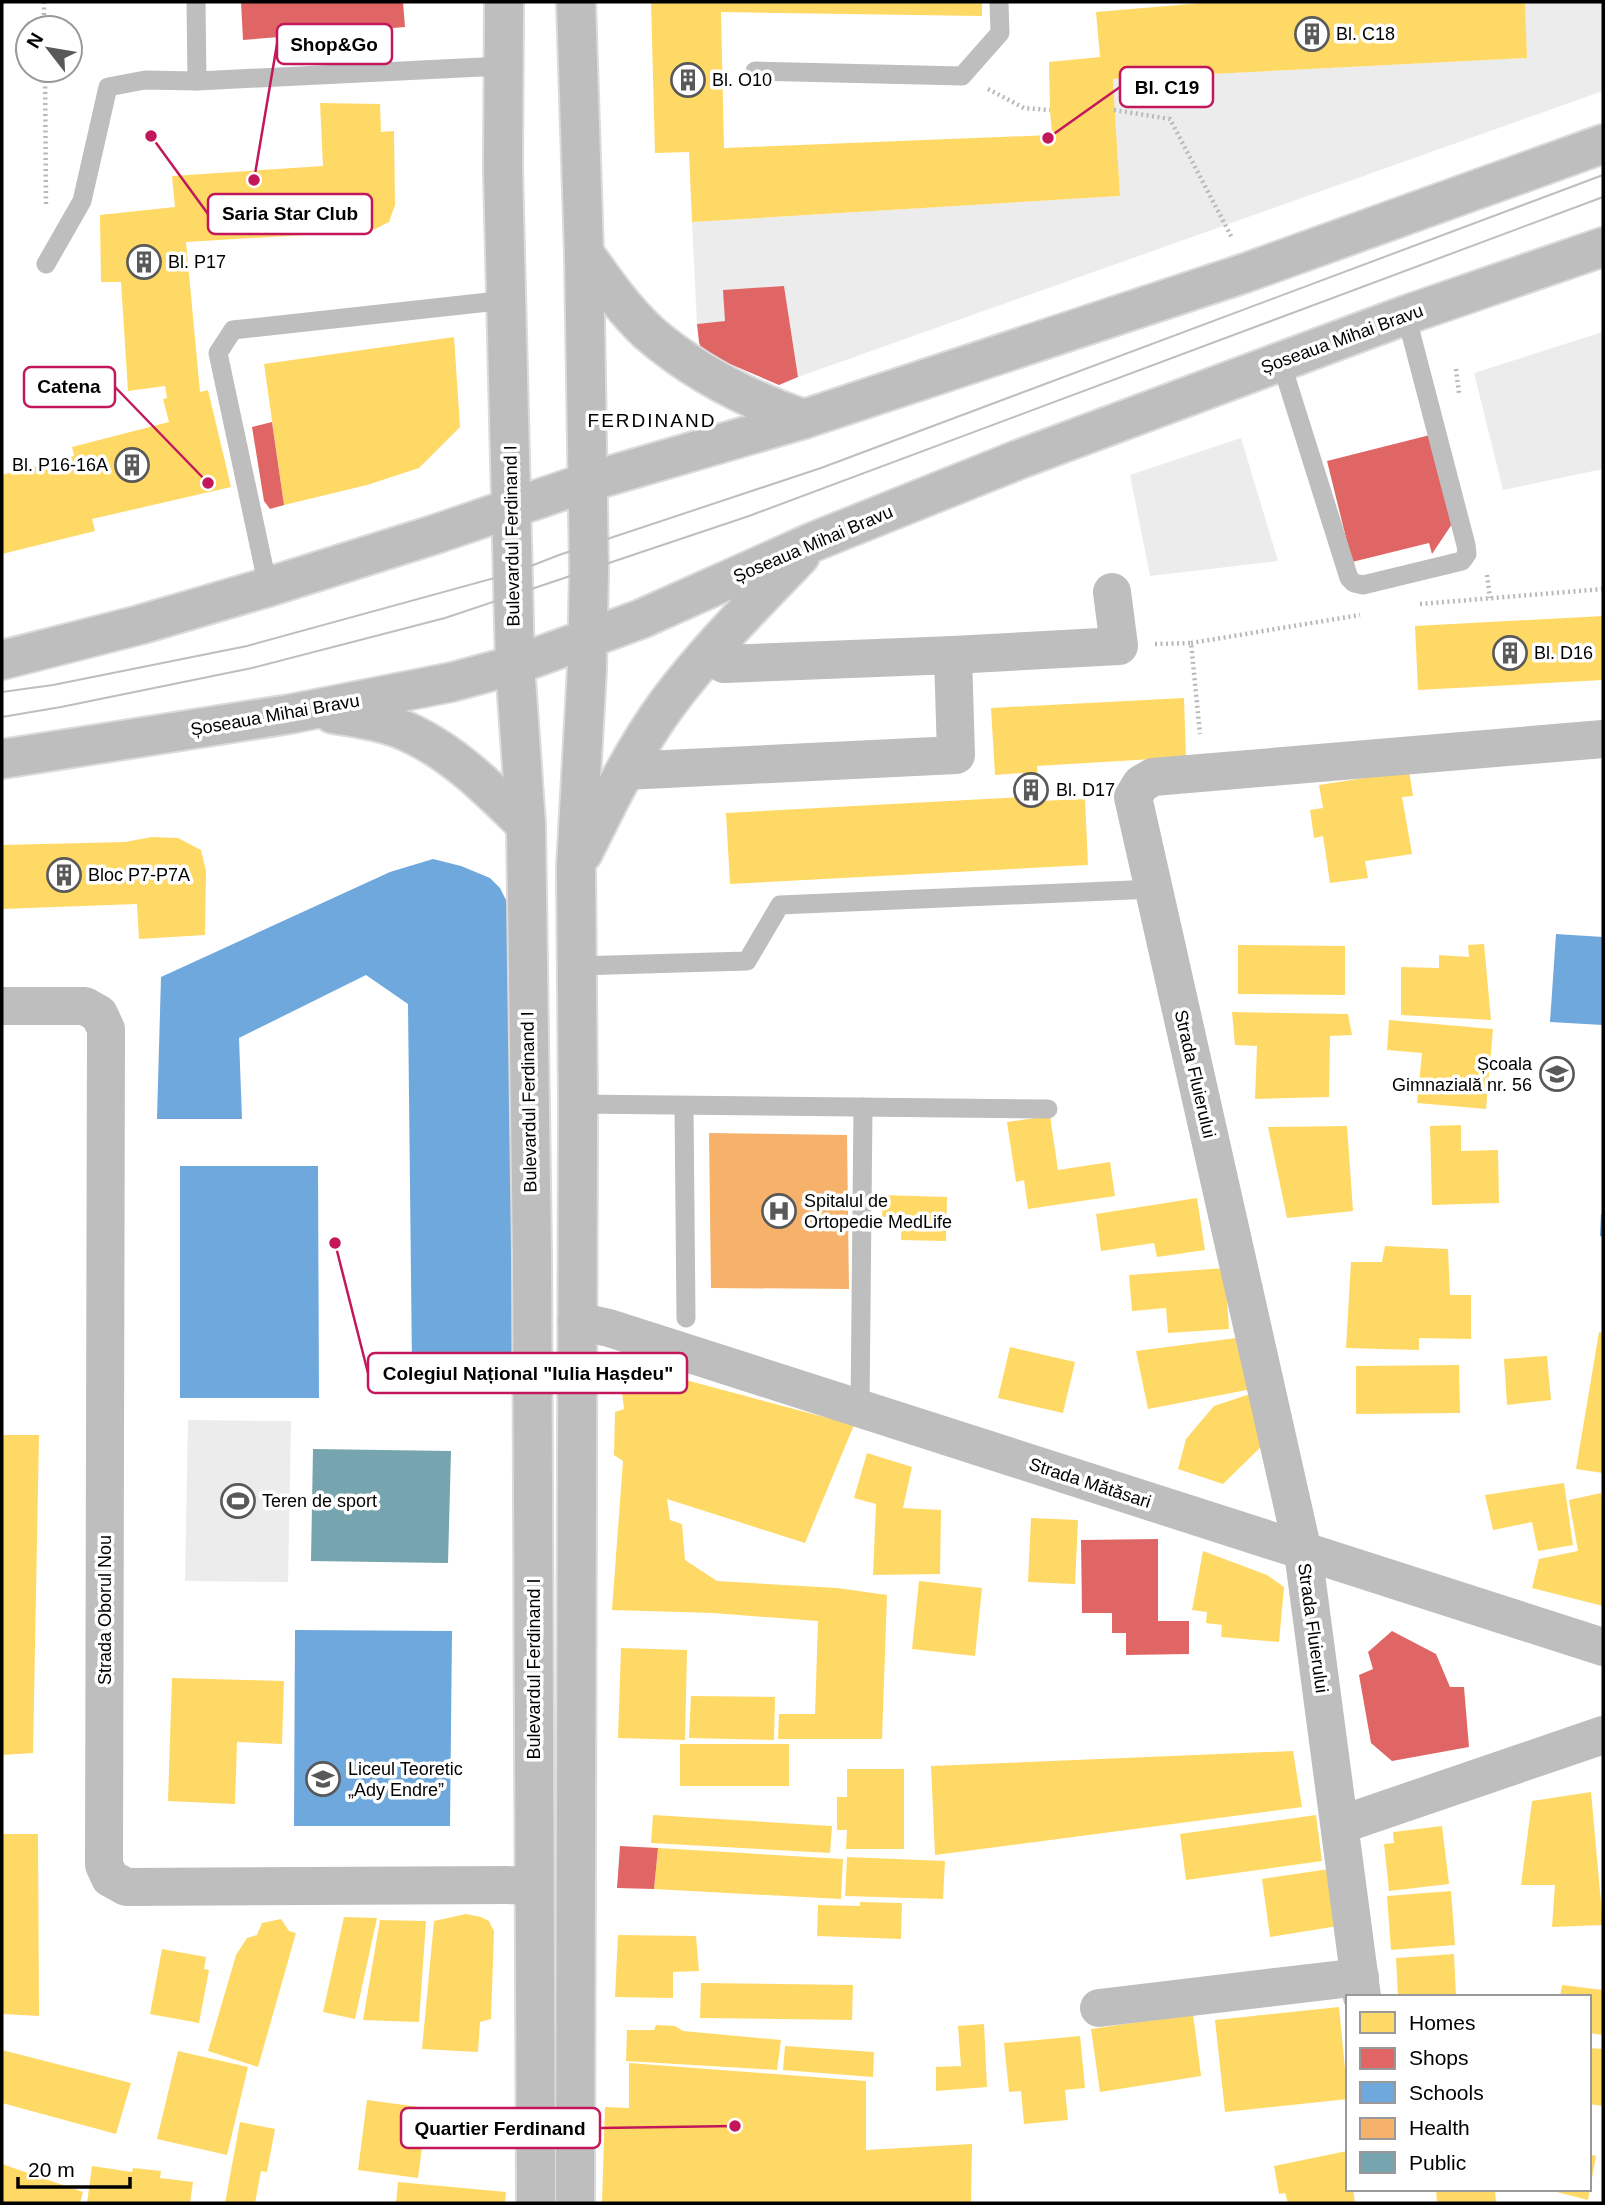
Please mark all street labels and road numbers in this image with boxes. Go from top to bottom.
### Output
street label: Șoseaua Mihai Bravu [1258,300,1426,378]
street label: Bulevardul Ferdinand I [500,445,524,627]
street label: Șoseaua Mihai Bravu [730,501,896,587]
street label: Șoseaua Mihai Bravu [189,690,361,740]
street label: Strada Fluierului [1171,1008,1219,1140]
street label: Bulevardul Ferdinand I [517,1011,541,1193]
street label: Strada Mătăsari [1026,1454,1154,1512]
street label: Strada Oborul Nou [95,1535,115,1685]
street label: Strada Fluierului [1294,1562,1332,1694]
street label: Bulevardul Ferdinand I [524,1578,544,1760]

